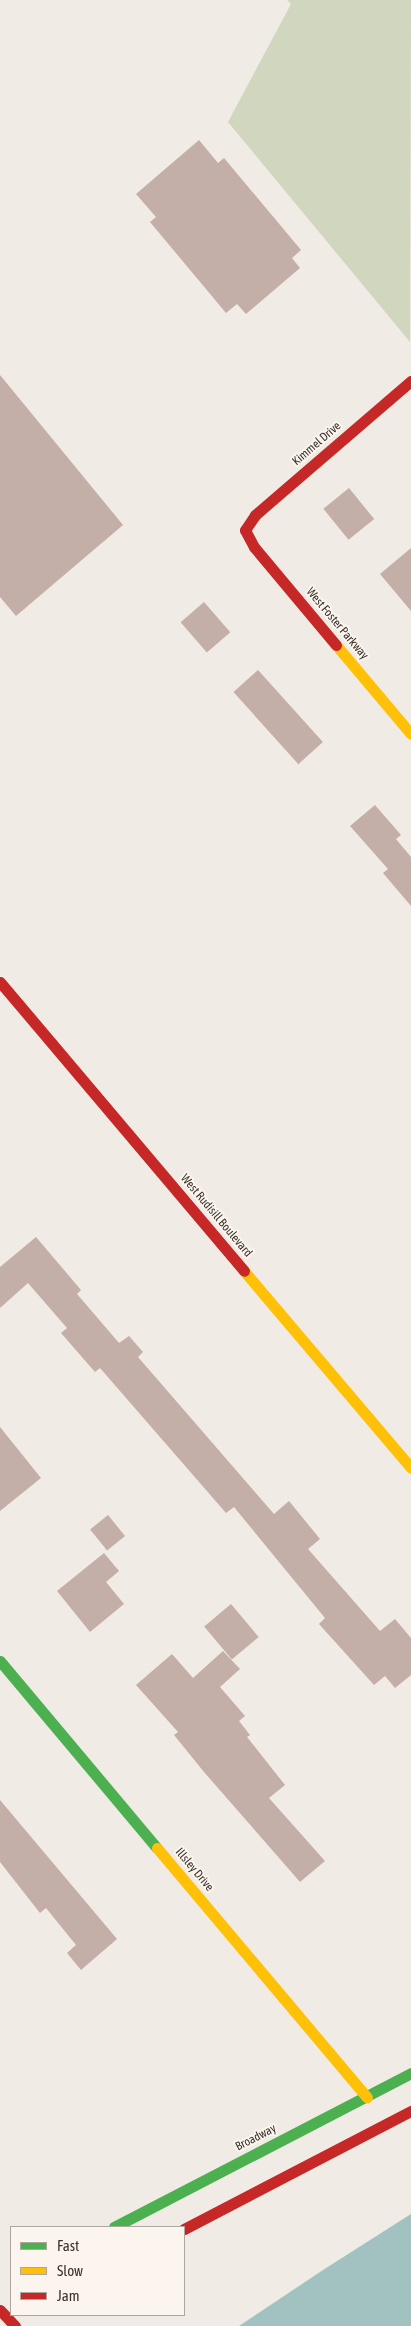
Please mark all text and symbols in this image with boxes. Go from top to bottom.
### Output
street label: Kimmel Drive [290,419,344,469]
street label: West Foster Parkway [303,585,371,663]
street label: West Rudisill Boulevard [177,1172,255,1260]
street label: Illsley Drive [172,1845,216,1895]
street label: Broadway [233,2122,279,2154]
legend [10,2226,185,2316]
text: Fast [57,2237,79,2254]
text: Slow [57,2262,83,2279]
text: Jam [57,2287,80,2304]

